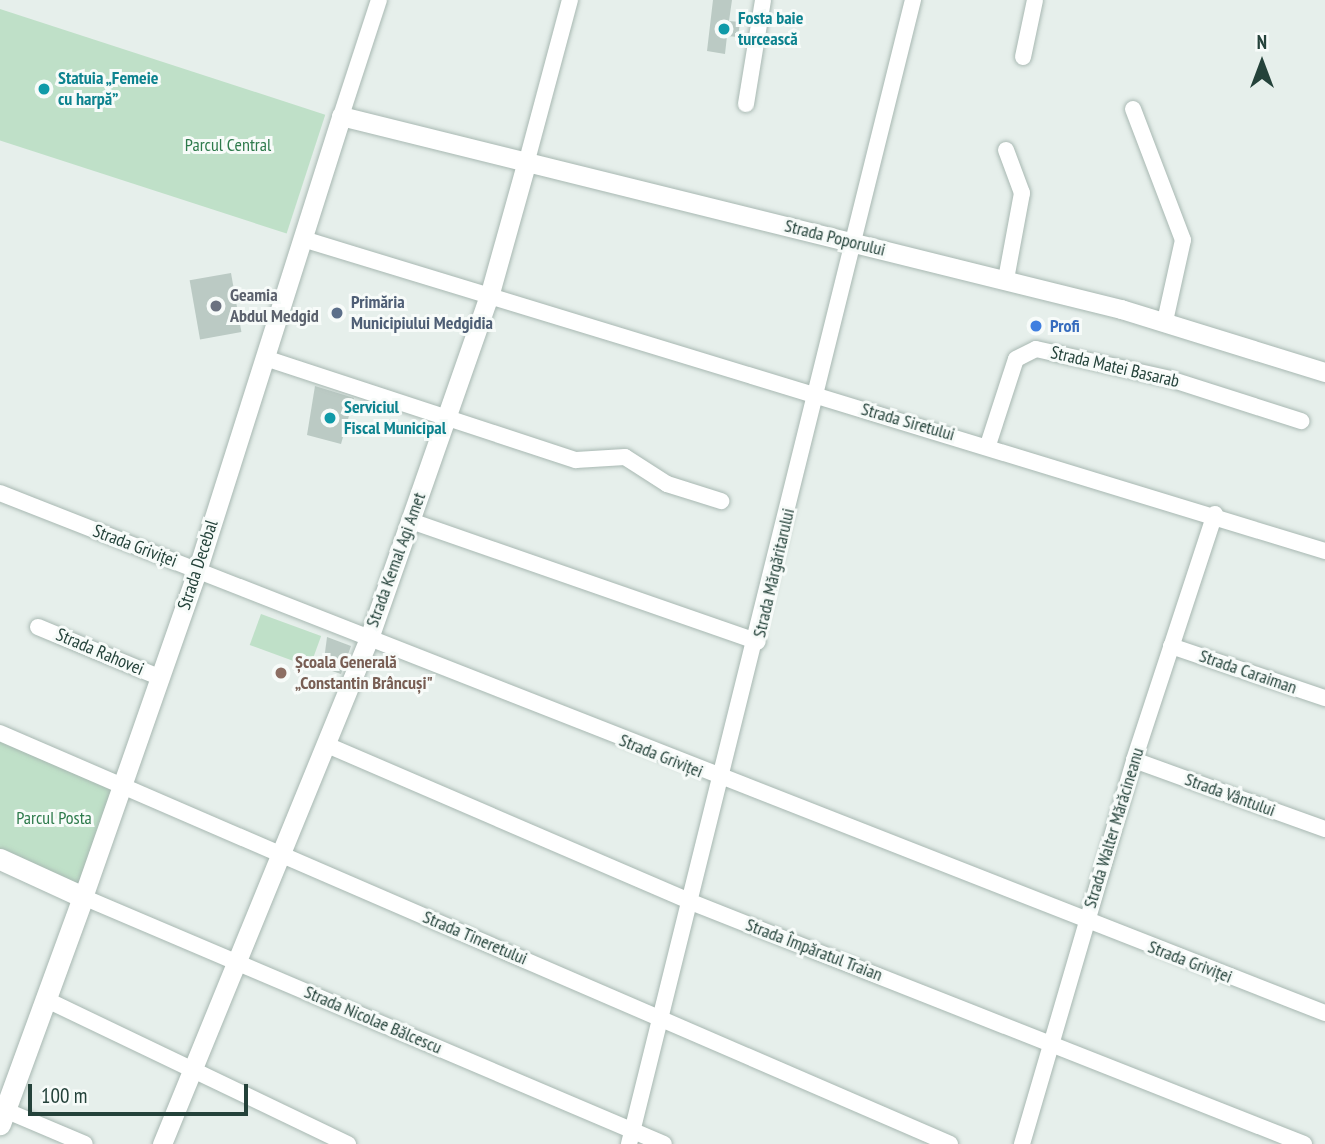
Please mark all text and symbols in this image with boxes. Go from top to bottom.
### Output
place label: Fosta baie turcească [738,8,803,50]
marker: Fosta baie turcească [716,21,732,37]
north arrow [1227,28,1297,98]
text: N [1257,30,1267,54]
place label: Statuia „Femeie cu harpă” [58,68,160,110]
marker: Statuia „Femeie cu harpă” [36,81,52,97]
park label: Parcul Central [185,134,271,156]
street label: Strada Poporului [782,215,888,261]
place label: Geamia Abdul Medgid [230,285,319,328]
place label: Primăria Municipiului Medgidia [351,292,493,334]
marker: Geamia Abdul Medgid [208,298,224,314]
marker: Primăria Municipiului Medgidia [329,305,345,321]
place label: Profi [1050,315,1080,337]
marker: Profi [1028,318,1044,334]
street label: Strada Matei Basarab [1049,342,1181,392]
place label: Serviciul Fiscal Municipal [344,397,446,440]
street label: Strada Siretului [859,398,957,446]
marker: Serviciul Fiscal Municipal [322,410,338,426]
street label: Strada Kemal Agi Amet [361,489,431,631]
street label: Strada Mărgăritarului [749,506,799,640]
street label: Strada Decebal [173,517,223,613]
street label: Strada Griviței [90,520,180,572]
street label: Strada Rahovei [53,624,147,680]
street label: Strada Caraiman [1196,645,1300,699]
place label: Școala Generală „Constantin Brâncuși" [295,652,433,694]
marker: Școala Generală „Constantin Brâncuși" [273,665,289,681]
street label: Strada Griviței [616,729,706,783]
street label: Strada Walter Mărăcineanu [1079,745,1149,911]
street label: Strada Vântului [1182,769,1278,821]
park label: Parcul Posta [16,807,92,829]
street label: Strada Tineretului [419,906,531,970]
street label: Strada Împăratul Traian [742,914,886,986]
street label: Strada Griviței [1145,936,1235,988]
street label: Strada Nicolae Bălcescu [301,981,445,1059]
scale bar [32,1070,252,1114]
text: 100 m [41,1082,87,1109]

